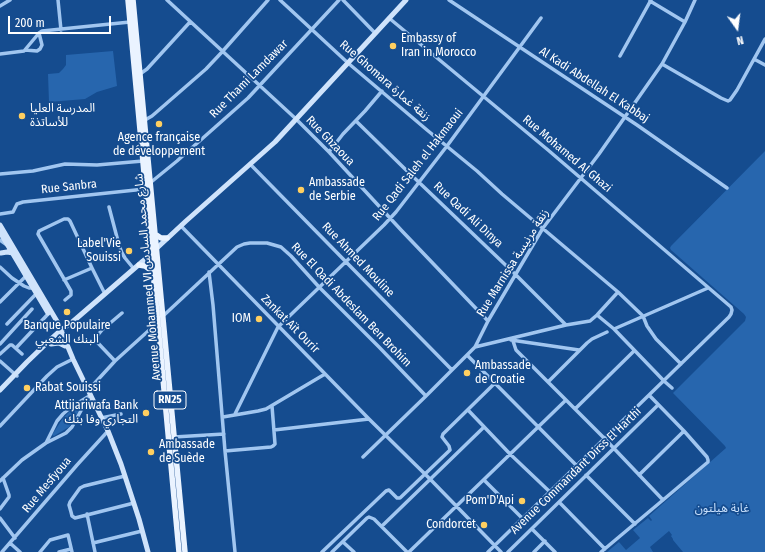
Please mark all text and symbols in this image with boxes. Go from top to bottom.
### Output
scale bar [10,8,113,34]
north arrow [717,8,757,48]
text: 200 m [15,16,45,30]
place label: Embassy of Iran in Morocco [401,32,476,60]
text: N [735,33,745,47]
street label: Rue Thami Lamdawar [207,37,291,121]
street label: Rue Ghomara زنقة غمارة [337,38,433,124]
marker: Embassy of Iran in Morocco [388,41,398,51]
street label: Al Kadi Abdellah El Kabbaj [536,44,652,126]
place label: المدرسة العليا للأساتذة [30,102,95,130]
street label: Rue Qadi Saleh el Hakmaoui [370,106,466,224]
marker: المدرسة العليا للأساتذة [17,111,27,121]
street label: Rue Mohamed Al Ghazi [519,112,615,196]
street label: Rue Ghzaoua [303,113,357,169]
marker: Agence française de développement [154,119,164,129]
place label: Agence française de développement [113,131,205,159]
street label: Avenue Mohammed VI شارع محمد السادس [132,173,164,381]
place label: Ambassade de Serbie [309,176,365,204]
street label: Rue Sanbra [41,177,97,197]
street label: Rue Qadi Ali Dinya [430,179,506,251]
marker: Ambassade de Serbie [296,185,306,195]
street label: Rue Marnissa زنقة مرنيسة [474,206,552,320]
street label: Rue Ahmed Mouline [319,220,397,300]
place label: Label'Vie Souissi [77,237,121,265]
street label: Rue El Qadi Abdeslam Ben Brohim [288,240,414,370]
marker: Label'Vie Souissi [124,246,134,256]
street label: Zankat Aït Ourir [258,292,322,356]
marker: Banque Populaire البنك الشعبي [62,307,72,317]
place label: IOM [232,312,251,326]
marker: IOM [254,314,264,324]
place label: Banque Populaire البنك الشعبي [24,319,110,347]
place label: Ambassade de Croatie [475,359,531,387]
marker: Ambassade de Croatie [462,368,472,378]
place label: Rabat Souissi [35,381,101,395]
marker: Rabat Souissi [22,383,32,393]
road number: RN25 [154,391,186,409]
place label: Attijariwafa Bank التجاري وفا بنك [55,399,138,427]
street label: Avenue Commandant Dirss El Harthi [508,405,644,537]
marker: Attijariwafa Bank التجاري وفا بنك [141,408,151,418]
place label: Ambassade de Suède [159,438,215,466]
marker: Ambassade de Suède [146,447,156,457]
street label: Rue Mesfyoua [19,454,75,516]
place label: Pom'D'Api [465,494,514,508]
marker: Pom'D'Api [517,496,527,506]
park label: غابة هيلتون [695,502,749,516]
place label: Condorcet [426,518,476,532]
marker: Condorcet [479,520,489,530]

